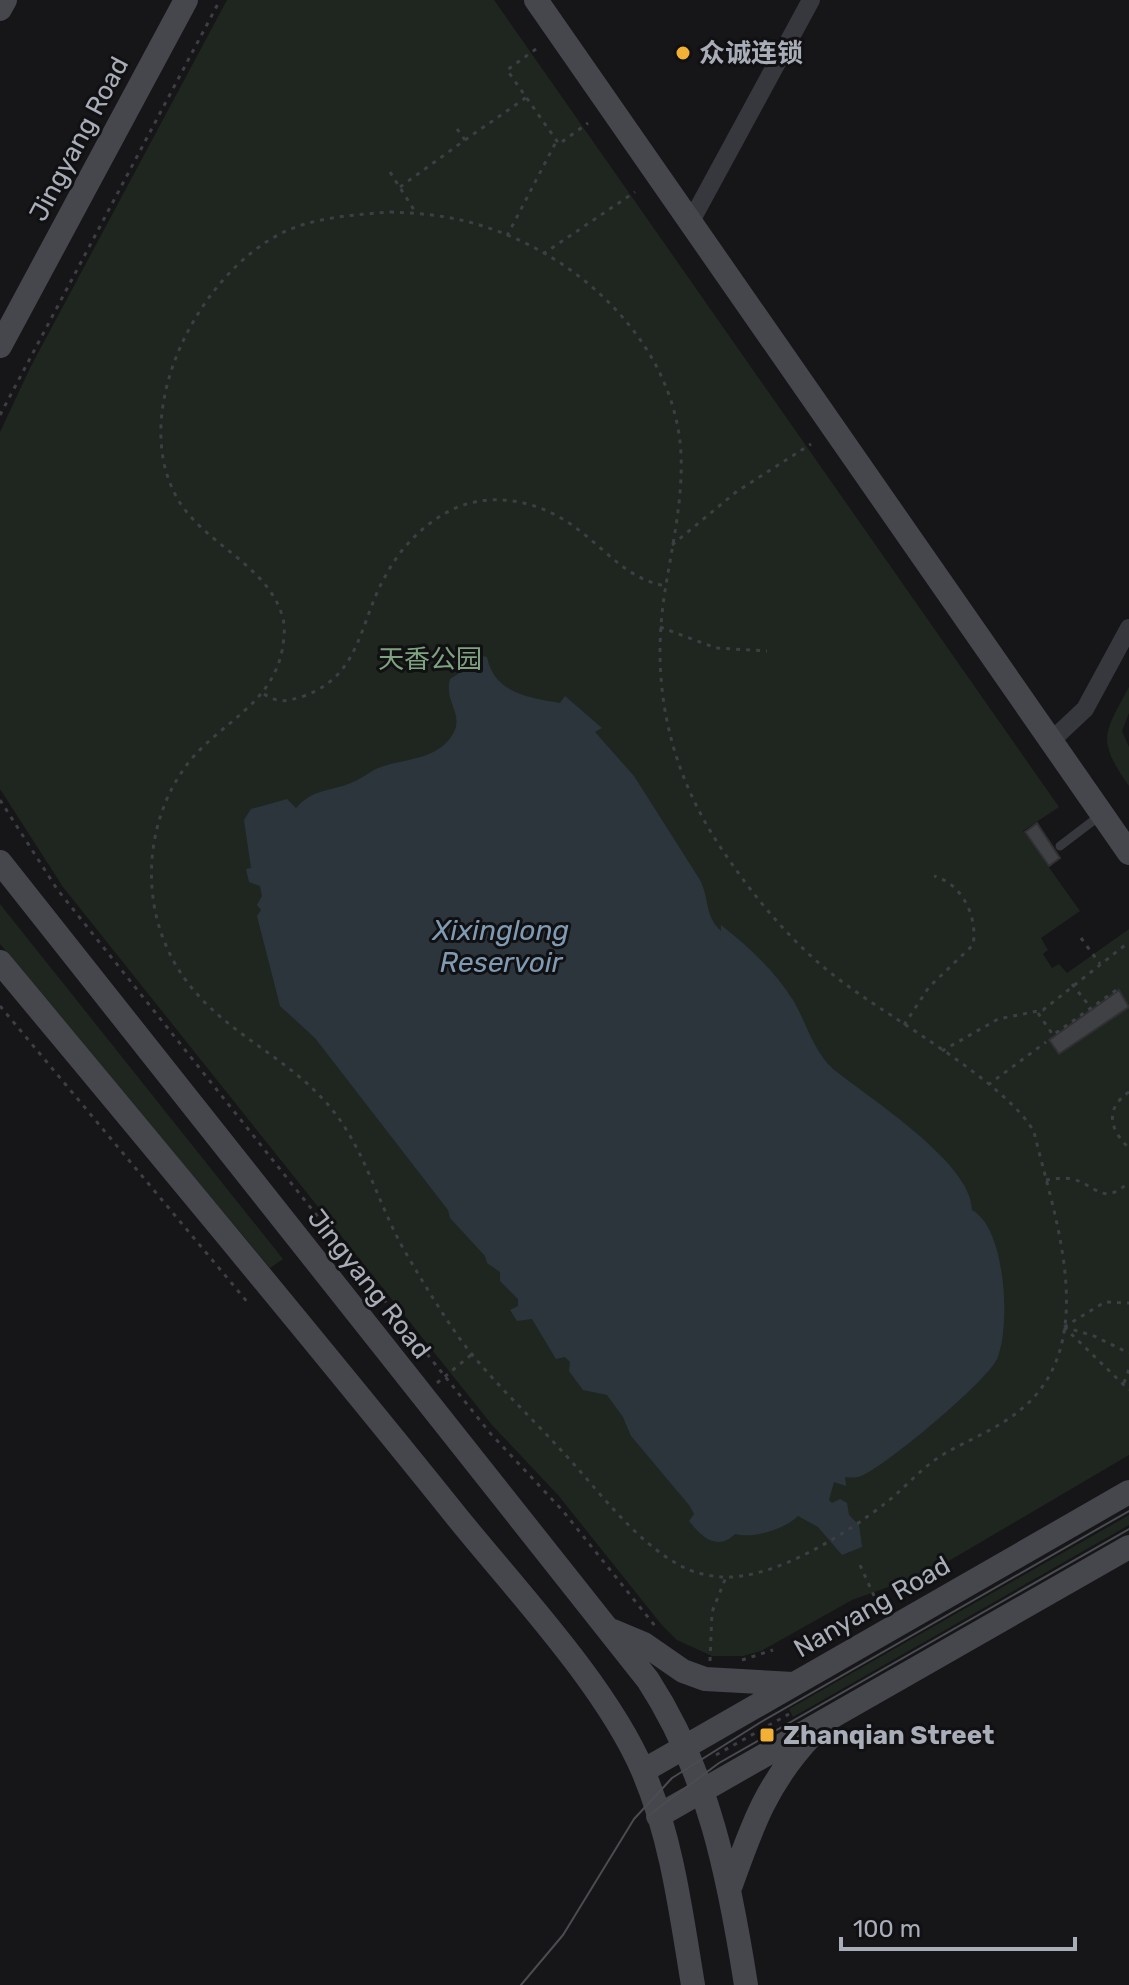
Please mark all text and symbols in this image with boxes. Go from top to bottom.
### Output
place label: 众诚连锁 [699,38,803,69]
marker: 众诚连锁 [674,44,692,62]
street label: Jingyang Road [23,52,135,226]
park label: 天香公园 [378,644,482,675]
water label: Xixinglong Reservoir [431,914,569,979]
street label: Jingyang Road [301,1203,437,1365]
street label: Nanyang Road [788,1550,956,1664]
place label: Zhanqian Street [783,1720,994,1751]
marker: Zhanqian Street [758,1726,776,1744]
scale bar [841,1901,1075,1951]
text: 100 m [853,1915,921,1943]

